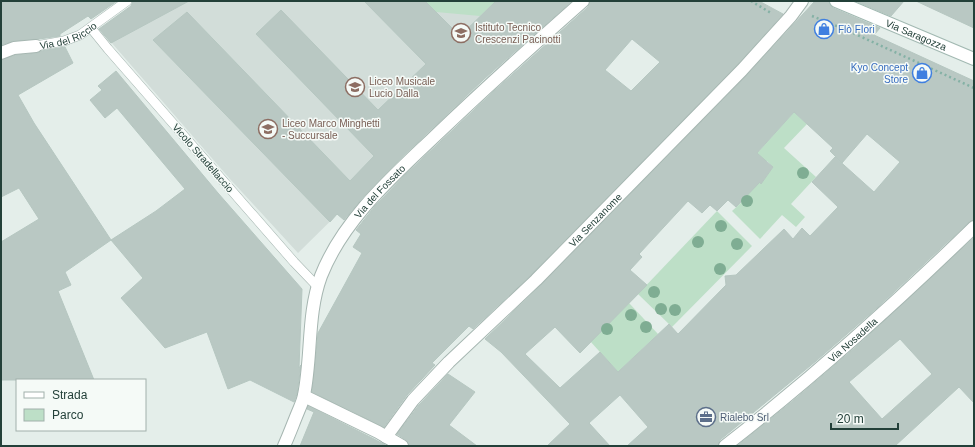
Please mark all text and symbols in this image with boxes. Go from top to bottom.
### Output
street label: Via Saragozza [884,17,949,53]
shop icon: Flò FIori [813,18,835,40]
street label: Via del Riccio [39,19,99,51]
school or university icon: Istituto Tecnico Crescenzi Pacinotti [450,22,472,44]
place label: Istituto Tecnico Crescenzi Pacinotti [475,22,561,45]
place label: Flò FIori [838,24,875,35]
place label: Kyo Concept Store [851,62,908,85]
shop icon: Kyo Concept Store [911,62,933,84]
school or university icon: Liceo Musicale Lucio Dalla [344,76,366,98]
place label: Liceo Musicale Lucio Dalla [369,76,436,99]
school or university icon: Liceo Marco Minghetti - Succursale [257,118,279,140]
place label: Liceo Marco Minghetti - Succursale [282,118,380,141]
street label: Vicolo Stradellaccio [170,122,236,195]
street label: Via del Fossato [352,162,407,220]
street label: Via Senzanome [566,191,624,249]
street label: Via Nosadella [826,315,880,364]
legend [16,379,146,431]
text: Strada [52,388,88,402]
scale bar [831,405,898,431]
office icon: Rialebo Srl [695,406,717,428]
text: Parco [52,408,84,422]
place label: Rialebo Srl [720,412,769,423]
text: 20 m [837,412,864,426]

